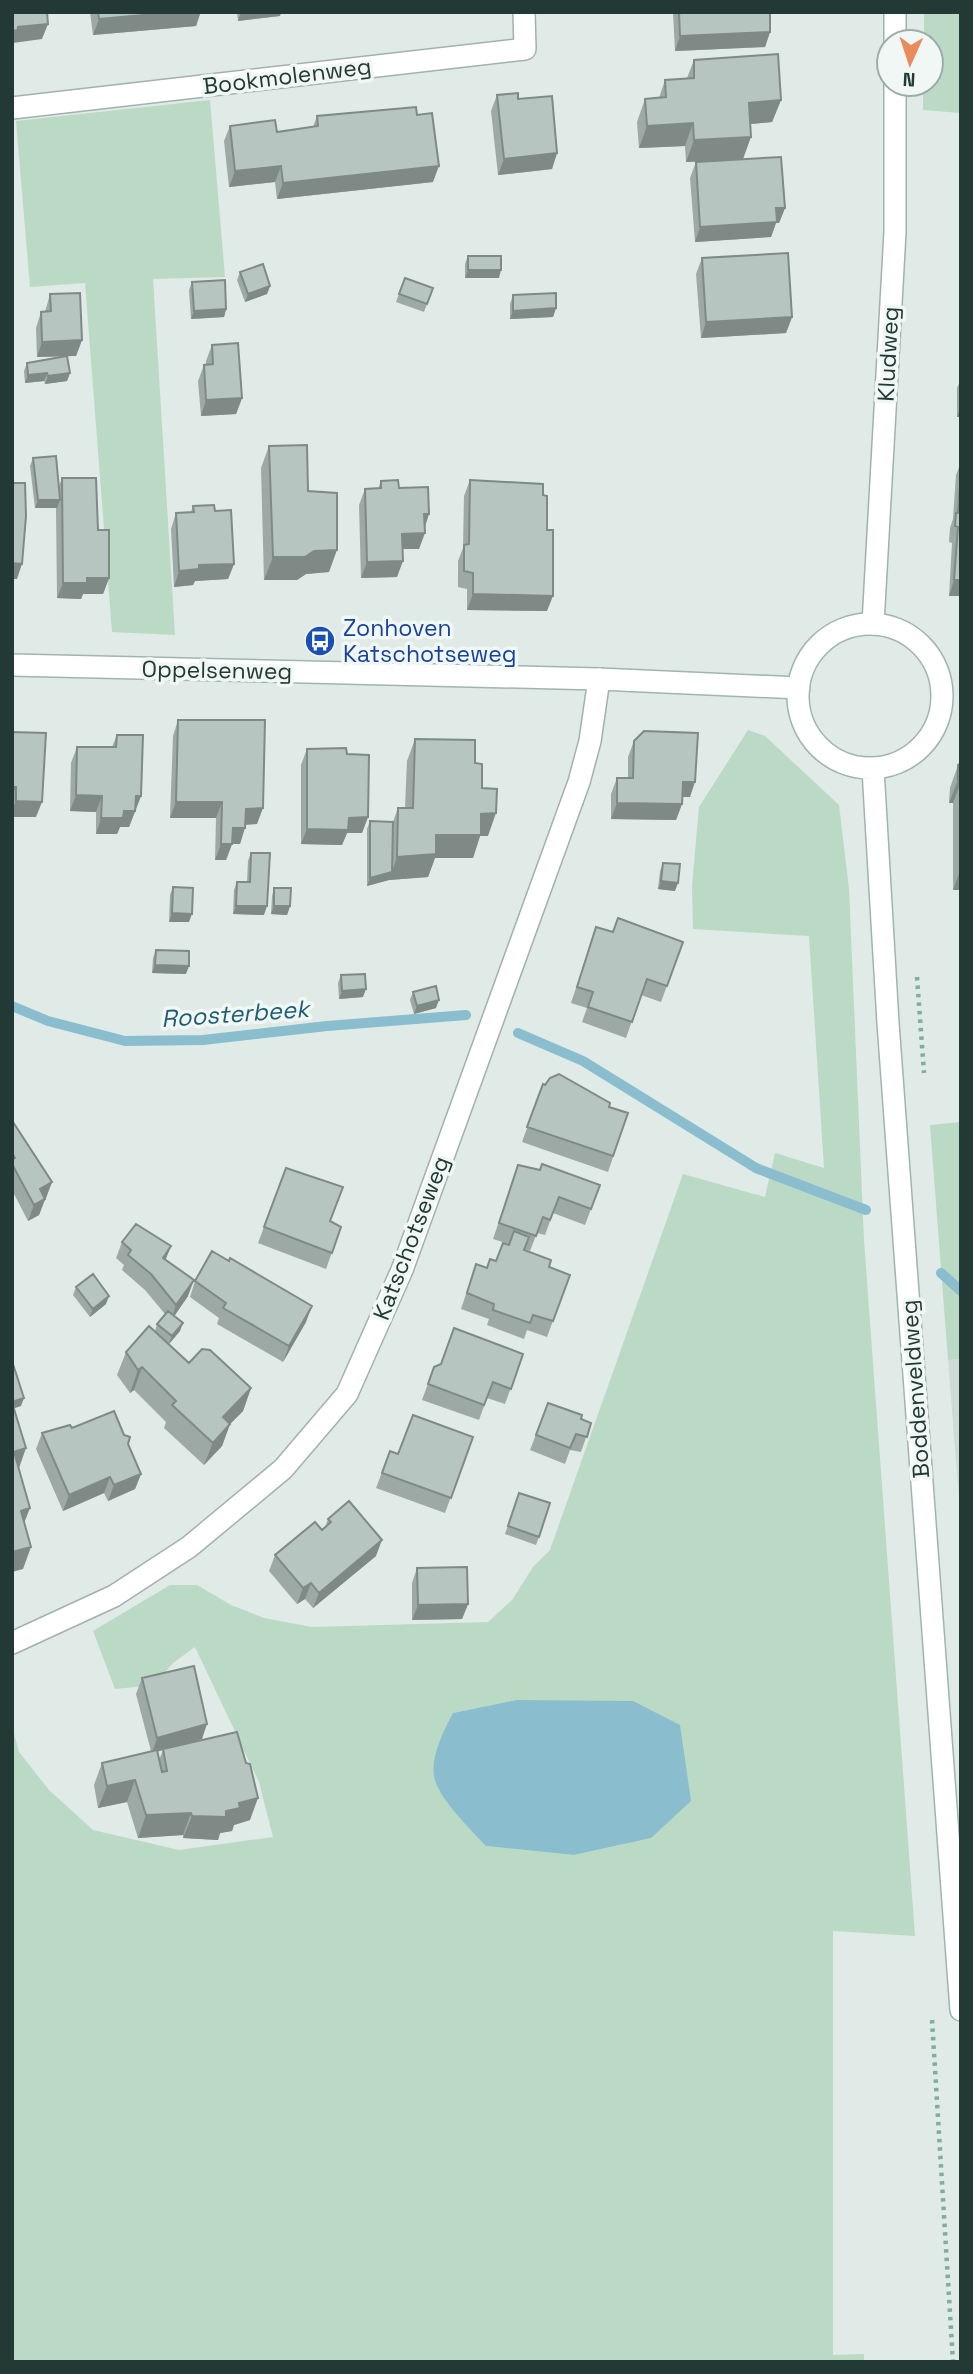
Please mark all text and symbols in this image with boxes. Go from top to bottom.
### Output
north arrow [875,28,945,98]
street label: Bookmolenweg [201,51,373,101]
text: N [902,67,916,92]
street label: Kludweg [871,306,905,402]
place label: Zonhoven Katschotseweg [343,613,517,669]
bus stop icon: Zonhoven Katschotseweg [303,624,337,658]
street label: Oppelsenweg [141,654,293,686]
water label: Roosterbeek [160,993,313,1034]
street label: Katschotseweg [366,1152,456,1324]
street label: Boddenveldweg [894,1299,936,1479]

